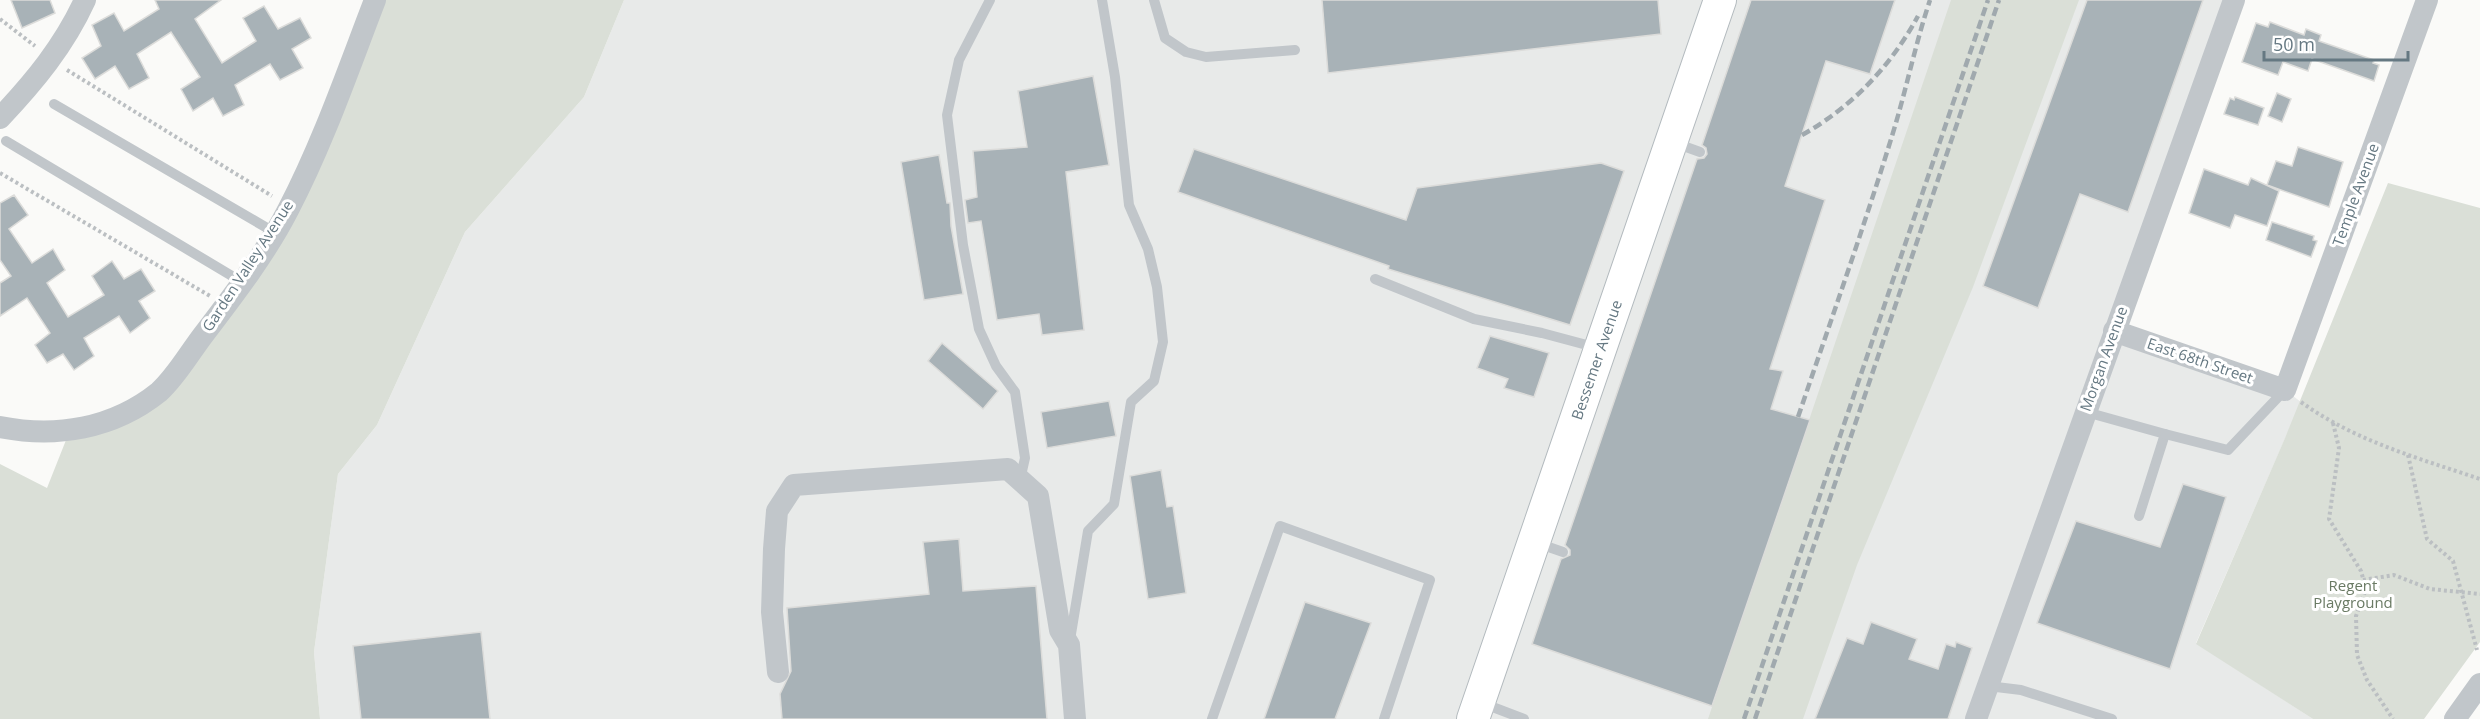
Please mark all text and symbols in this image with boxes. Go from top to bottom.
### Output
scale bar [2264,24,2408,62]
text: 50 m [2273,32,2315,56]
street label: Temple Avenue [2327,140,2383,249]
street label: Garden Valley Avenue [197,196,297,335]
street label: Bessemer Avenue [1566,297,1626,422]
street label: Morgan Avenue [2075,303,2131,414]
street label: East 68th Street [2145,333,2256,388]
park label: Regent Playground [2313,575,2393,612]

